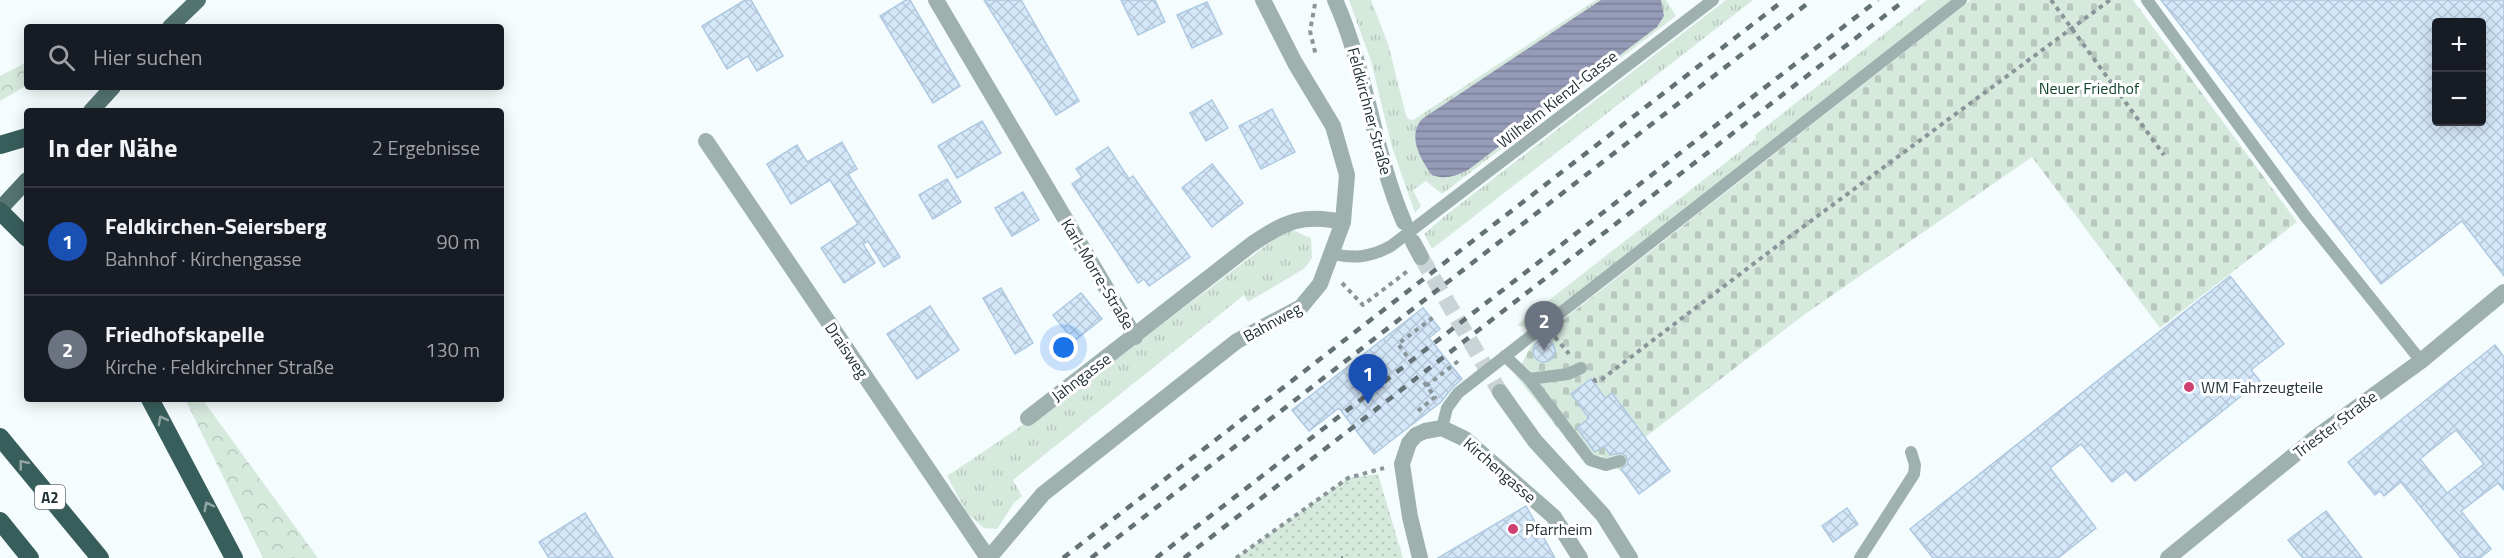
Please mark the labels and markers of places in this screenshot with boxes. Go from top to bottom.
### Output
pin: 2 [1524,302,1564,351]
pin: 1 [1348,354,1388,404]
place label: WM Fahrzeugteile [2201,375,2323,399]
marker: WM Fahrzeugteile [2182,380,2196,394]
place label: Pfarrheim [1525,517,1592,541]
marker: Pfarrheim [1506,522,1520,536]

